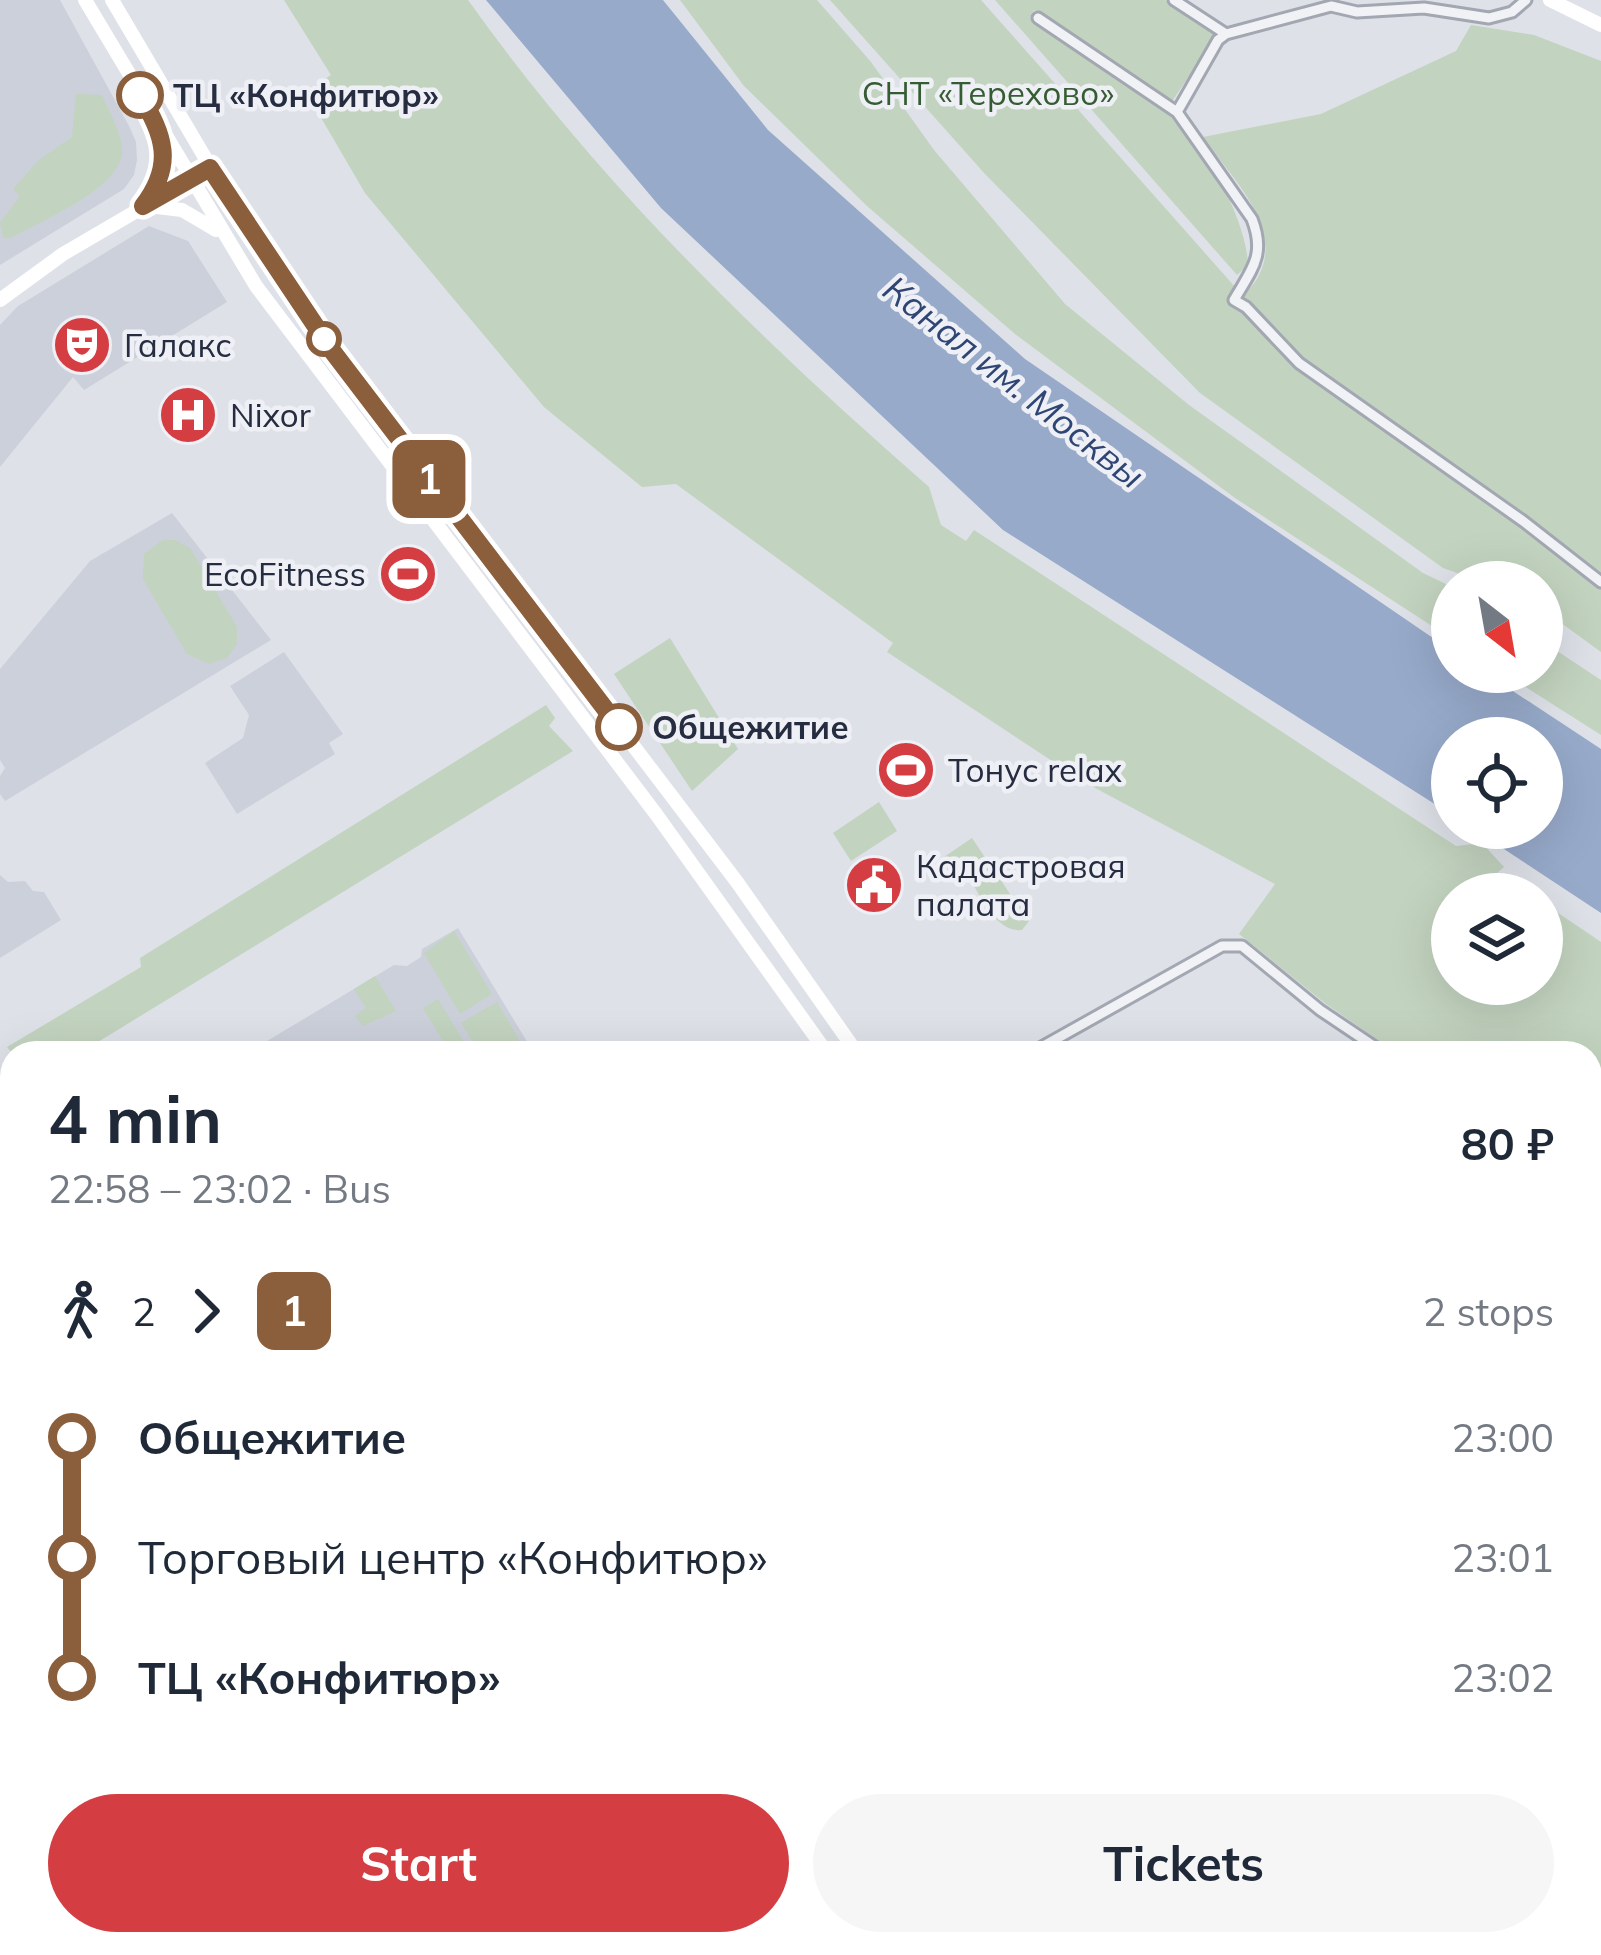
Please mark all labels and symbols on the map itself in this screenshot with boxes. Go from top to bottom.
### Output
park label: СНТ «Терехово» [862,72,1114,113]
marker: ТЦ «Конфитюр» [118,73,162,117]
place label: ТЦ «Конфитюр» [173,74,439,115]
water label: Канал им. Москвы [875,266,1154,498]
theatre icon: Галакс [51,314,113,376]
unlabelled marker [308,323,340,355]
place label: Галакс [124,324,232,365]
hospital icon: Nixor [157,384,219,446]
place label: Nixor [230,394,311,435]
line badge: 1 [390,440,468,518]
sports icon: EcoFitness [377,543,439,605]
place label: EcoFitness [204,553,366,594]
north arrow [1431,561,1563,693]
marker: Общежитие [597,705,641,749]
place label: Общежитие [652,706,849,747]
sports icon: Тонус relax [875,739,937,801]
place label: Тонус relax [948,749,1123,790]
place label: Кадастровая палата [916,845,1126,924]
public building icon: Кадастровая палата [843,854,905,916]

